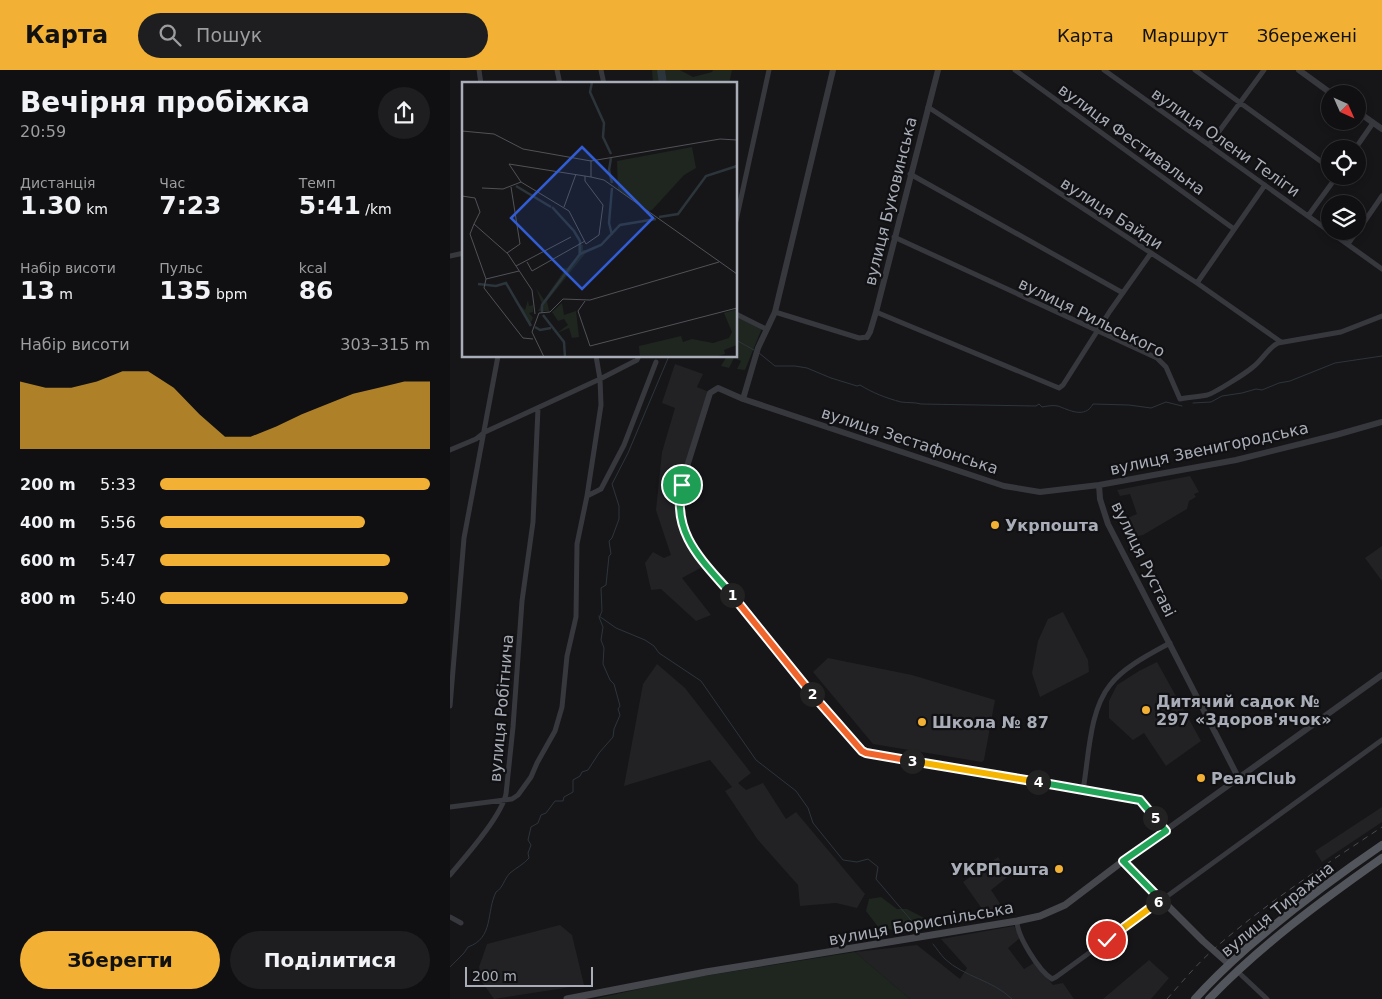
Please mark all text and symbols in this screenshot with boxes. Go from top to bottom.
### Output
search box [138,13,488,58]
text: Карта [25,21,108,49]
icon: search [156,21,184,49]
text: Пошук [196,24,262,46]
text: Карта [1057,25,1114,46]
text: Маршрут [1142,25,1229,46]
text: Збережені [1257,25,1357,46]
street label: вулиця Фестивальна [1055,80,1209,199]
inset map [462,82,738,358]
street label: вулиця Олени Теліги [1148,84,1304,201]
north arrow [1321,85,1366,130]
map controls [1321,85,1366,240]
text: Вечірня пробіжка [20,86,310,119]
button: share [378,87,430,139]
street label: вулиця Буковинська [860,115,921,287]
text: 20:59 [20,122,66,141]
button: locate [1321,140,1366,185]
street label: вулиця Байди [1057,173,1166,253]
text: Дистанція [20,175,95,191]
text: Час [159,175,185,191]
text: Темп [299,175,336,191]
text: 1.30 [20,191,82,220]
text: 7:23 [159,191,222,220]
text: 5:41 [299,191,361,220]
button: layers [1321,195,1366,240]
text: km [82,201,108,217]
text: /km [361,201,392,217]
text: Набір висоти [20,260,116,276]
text: Пульс [159,260,203,276]
text: kcal [299,260,327,276]
street label: вулиця Рильського [1015,274,1168,361]
text: 13 [20,276,55,305]
text: 135 [159,276,212,305]
text: 86 [299,276,333,305]
text: m [55,286,73,302]
text: bpm [212,286,247,302]
text: Набір висоти [20,335,130,354]
text: 303–315 m [340,335,430,354]
street label: вулиця Зестафонська [819,403,1001,478]
street label: вулиця Звенигородська [1108,418,1310,479]
pin [661,464,703,506]
icon: arrive [668,471,696,499]
text: 200 m [20,475,76,494]
text: 5:33 [100,475,136,494]
street label: вулиця Руставі [1107,498,1180,620]
text: 400 m [20,513,76,532]
text: 5:56 [100,513,136,532]
place label: Укрпошта [1005,516,1099,535]
marker: Укрпошта [989,519,1001,531]
text: 600 m [20,551,76,570]
text: 5:47 [100,551,136,570]
pin: 1 [720,582,744,608]
text: 1 [728,587,737,603]
text: 800 m [20,589,76,608]
text: 5:40 [100,589,136,608]
street label: вулиця Робітнича [486,633,517,783]
pin: 2 [800,682,824,706]
text: 2 [808,686,817,702]
place label: Дитячий садок № 297 «Здоров'ячок» [1156,692,1332,729]
marker: Дитячий садок № 297 «Здоров'ячок» [1140,704,1152,716]
place label: Школа № 87 [932,713,1049,732]
marker: Школа № 87 [916,716,928,728]
pin: 3 [900,748,924,774]
text: 3 [908,753,917,769]
place label: РеалClub [1211,769,1296,788]
pin: 4 [1026,770,1050,794]
marker: РеалClub [1195,772,1207,784]
text: 4 [1034,774,1043,790]
pin: 5 [1142,806,1168,830]
text: 5 [1151,810,1160,826]
street label: вулиця Тиражна [1217,858,1338,961]
place label: УКРПошта [950,860,1049,879]
marker: УКРПошта [1053,863,1065,875]
pin: 6 [1146,890,1170,914]
text: 6 [1154,894,1163,910]
street label: вулиця Бориспільська [827,898,1015,949]
pin [1086,919,1128,961]
icon: check [1093,926,1121,954]
button: Зберегти [20,931,220,989]
button: Поділитися [230,931,430,989]
scale bar [465,964,592,987]
text: 200 m [472,968,517,984]

